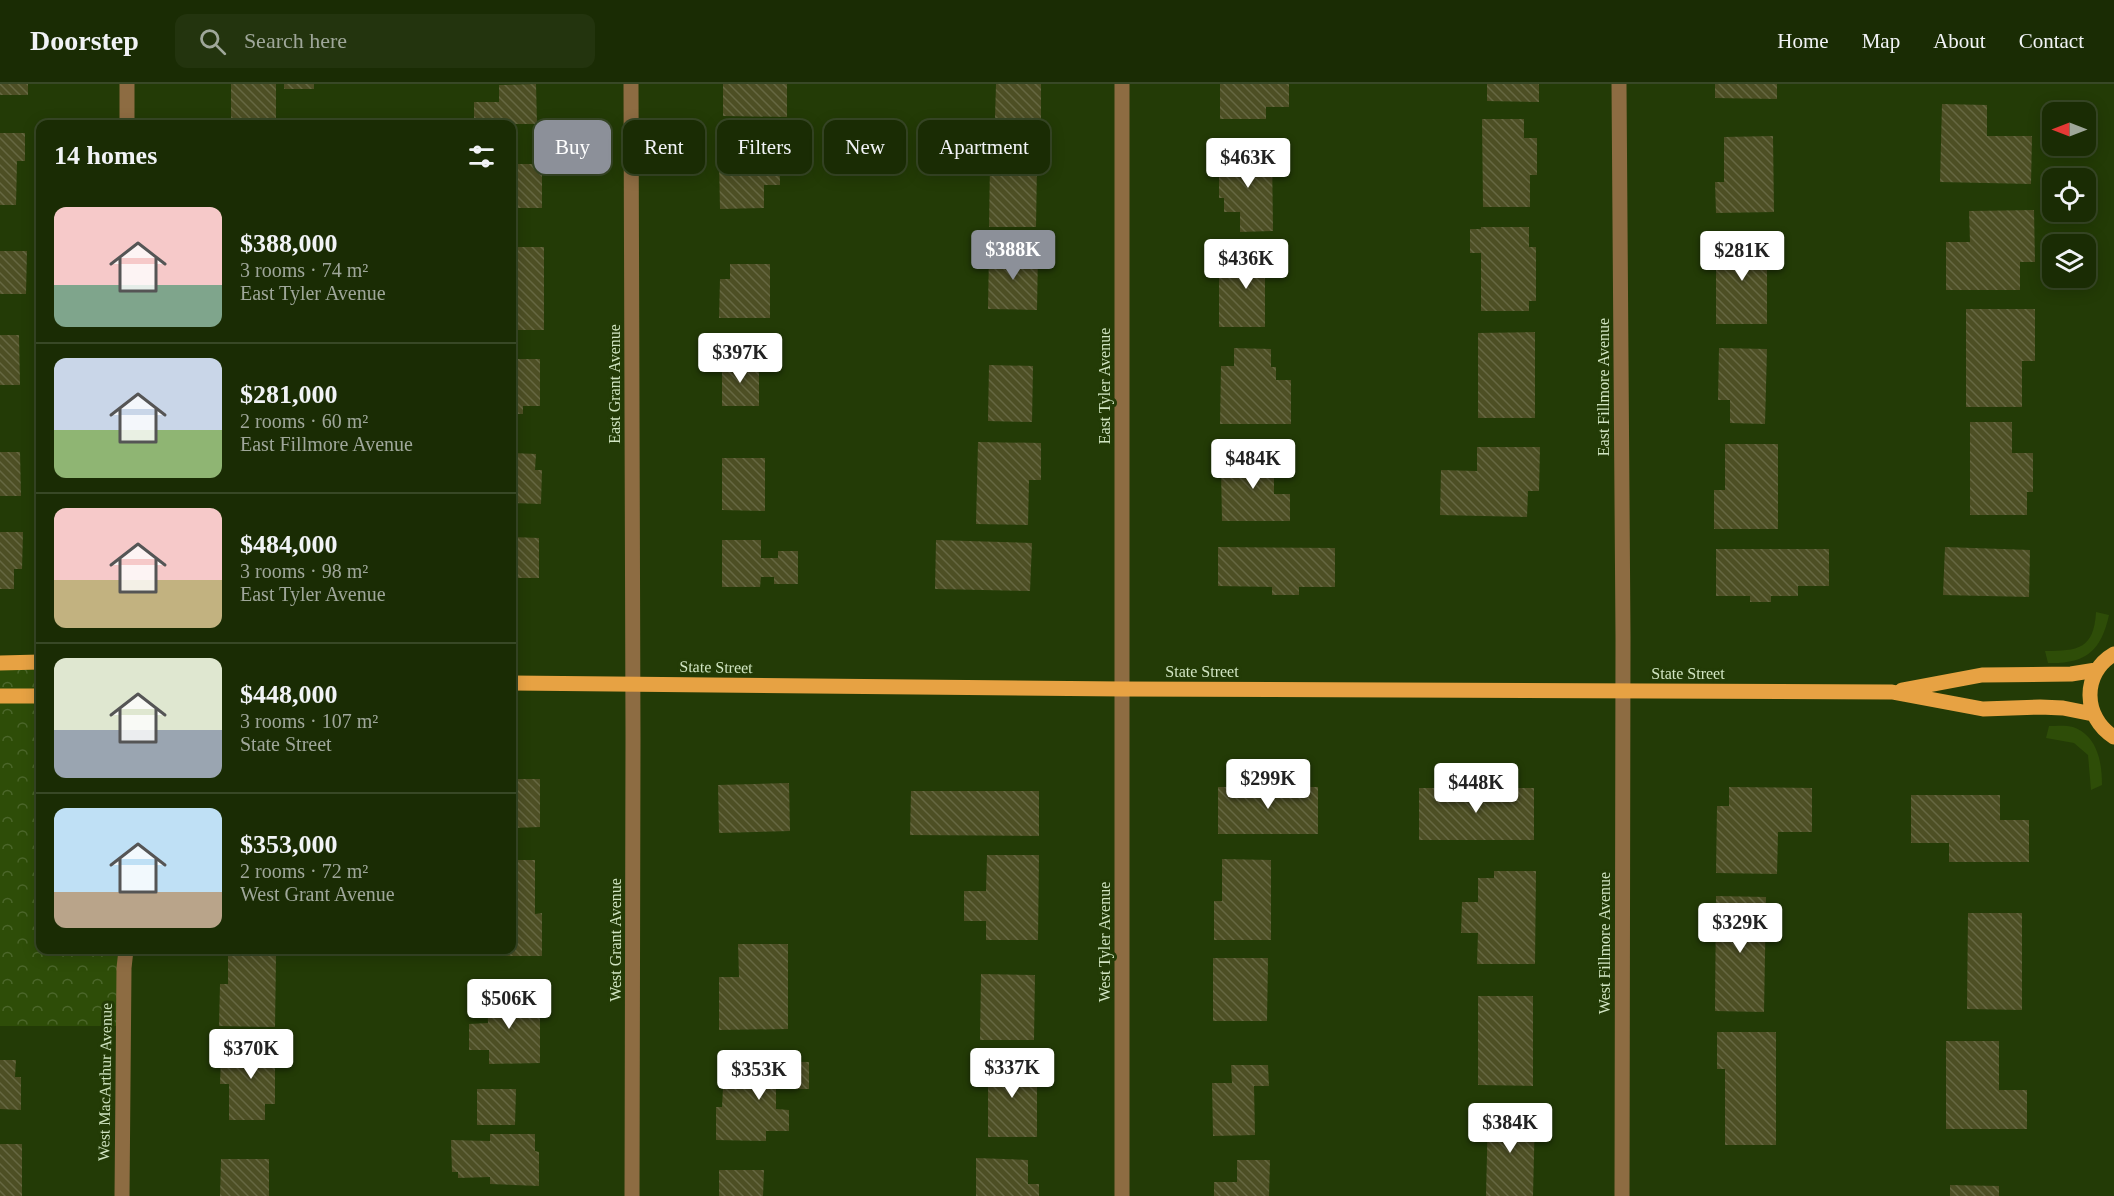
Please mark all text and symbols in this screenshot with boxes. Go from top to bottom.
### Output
search box [175,14,595,68]
text: Doorstep [30,25,139,56]
icon: search [196,25,229,58]
text: Search here [244,28,347,53]
text: Home [1777,29,1829,53]
text: Map [1862,29,1900,53]
text: About [1933,29,1986,53]
text: Contact [2019,29,2084,53]
north arrow [2042,102,2096,156]
map controls [2042,102,2096,288]
chip: Buy [534,120,611,174]
chip: Rent [623,120,705,174]
chip: Filters [717,120,812,174]
chip: New [824,120,906,174]
chip: Apartment [918,120,1050,174]
pin: $463K [1206,138,1290,189]
icon: filters [465,140,498,173]
text: 14 homes [54,141,157,170]
text: $463K [1220,146,1276,168]
button: locate [2042,168,2096,222]
text: $388,000 [240,229,338,258]
pin: $388K [971,230,1055,281]
icon: home [102,231,174,303]
pin: $281K [1700,231,1784,282]
button: layers [2042,234,2096,288]
text: $388K [985,238,1041,260]
pin: $436K [1204,239,1288,290]
text: $281K [1714,239,1770,261]
text: $436K [1218,247,1274,269]
text: 3 rooms · 74 m² [240,259,368,281]
text: East Tyler Avenue [240,282,386,304]
street label: East Fillmore Avenue [1595,318,1612,456]
street label: East Grant Avenue [606,324,623,444]
street label: East Tyler Avenue [1096,328,1114,444]
pin: $397K [698,333,782,384]
text: $397K [712,341,768,363]
text: $281,000 [240,380,338,409]
icon: home [102,382,174,454]
text: 2 rooms · 60 m² [240,410,368,432]
text: East Fillmore Avenue [240,433,413,455]
pin: $484K [1211,439,1295,490]
text: $484K [1225,447,1281,469]
text: $484,000 [240,530,338,559]
icon: home [102,532,174,604]
text: 3 rooms · 98 m² [240,560,368,582]
text: East Tyler Avenue [240,583,386,605]
street label: State Street [679,658,753,676]
street label: State Street [1165,663,1239,680]
street label: State Street [1651,665,1725,682]
text: $448,000 [240,680,338,709]
icon: home [102,682,174,754]
text: 3 rooms · 107 m² [240,710,378,732]
text: State Street [240,733,332,755]
pin: $299K [1226,759,1310,810]
pin: $448K [1434,763,1518,814]
text: $299K [1240,767,1296,789]
text: $448K [1448,771,1504,793]
text: $353,000 [240,830,338,859]
icon: home [102,832,174,904]
text: 2 rooms · 72 m² [240,860,368,882]
street label: West Fillmore Avenue [1596,872,1613,1014]
street label: West Grant Avenue [607,878,624,1002]
street label: West Tyler Avenue [1096,882,1114,1002]
text: West Grant Avenue [240,883,395,905]
pin: $329K [1698,903,1782,954]
text: $329K [1712,911,1768,933]
pin: $506K [467,979,551,1030]
text: $506K [481,987,537,1009]
street label: West MacArthur Avenue [95,1003,115,1161]
pin: $370K [209,1029,293,1080]
text: $370K [223,1037,279,1059]
pin: $337K [970,1048,1054,1099]
pin: $353K [717,1050,801,1101]
text: $337K [984,1056,1040,1078]
text: $353K [731,1058,787,1080]
pin: $384K [1468,1103,1552,1154]
text: $384K [1482,1111,1538,1133]

